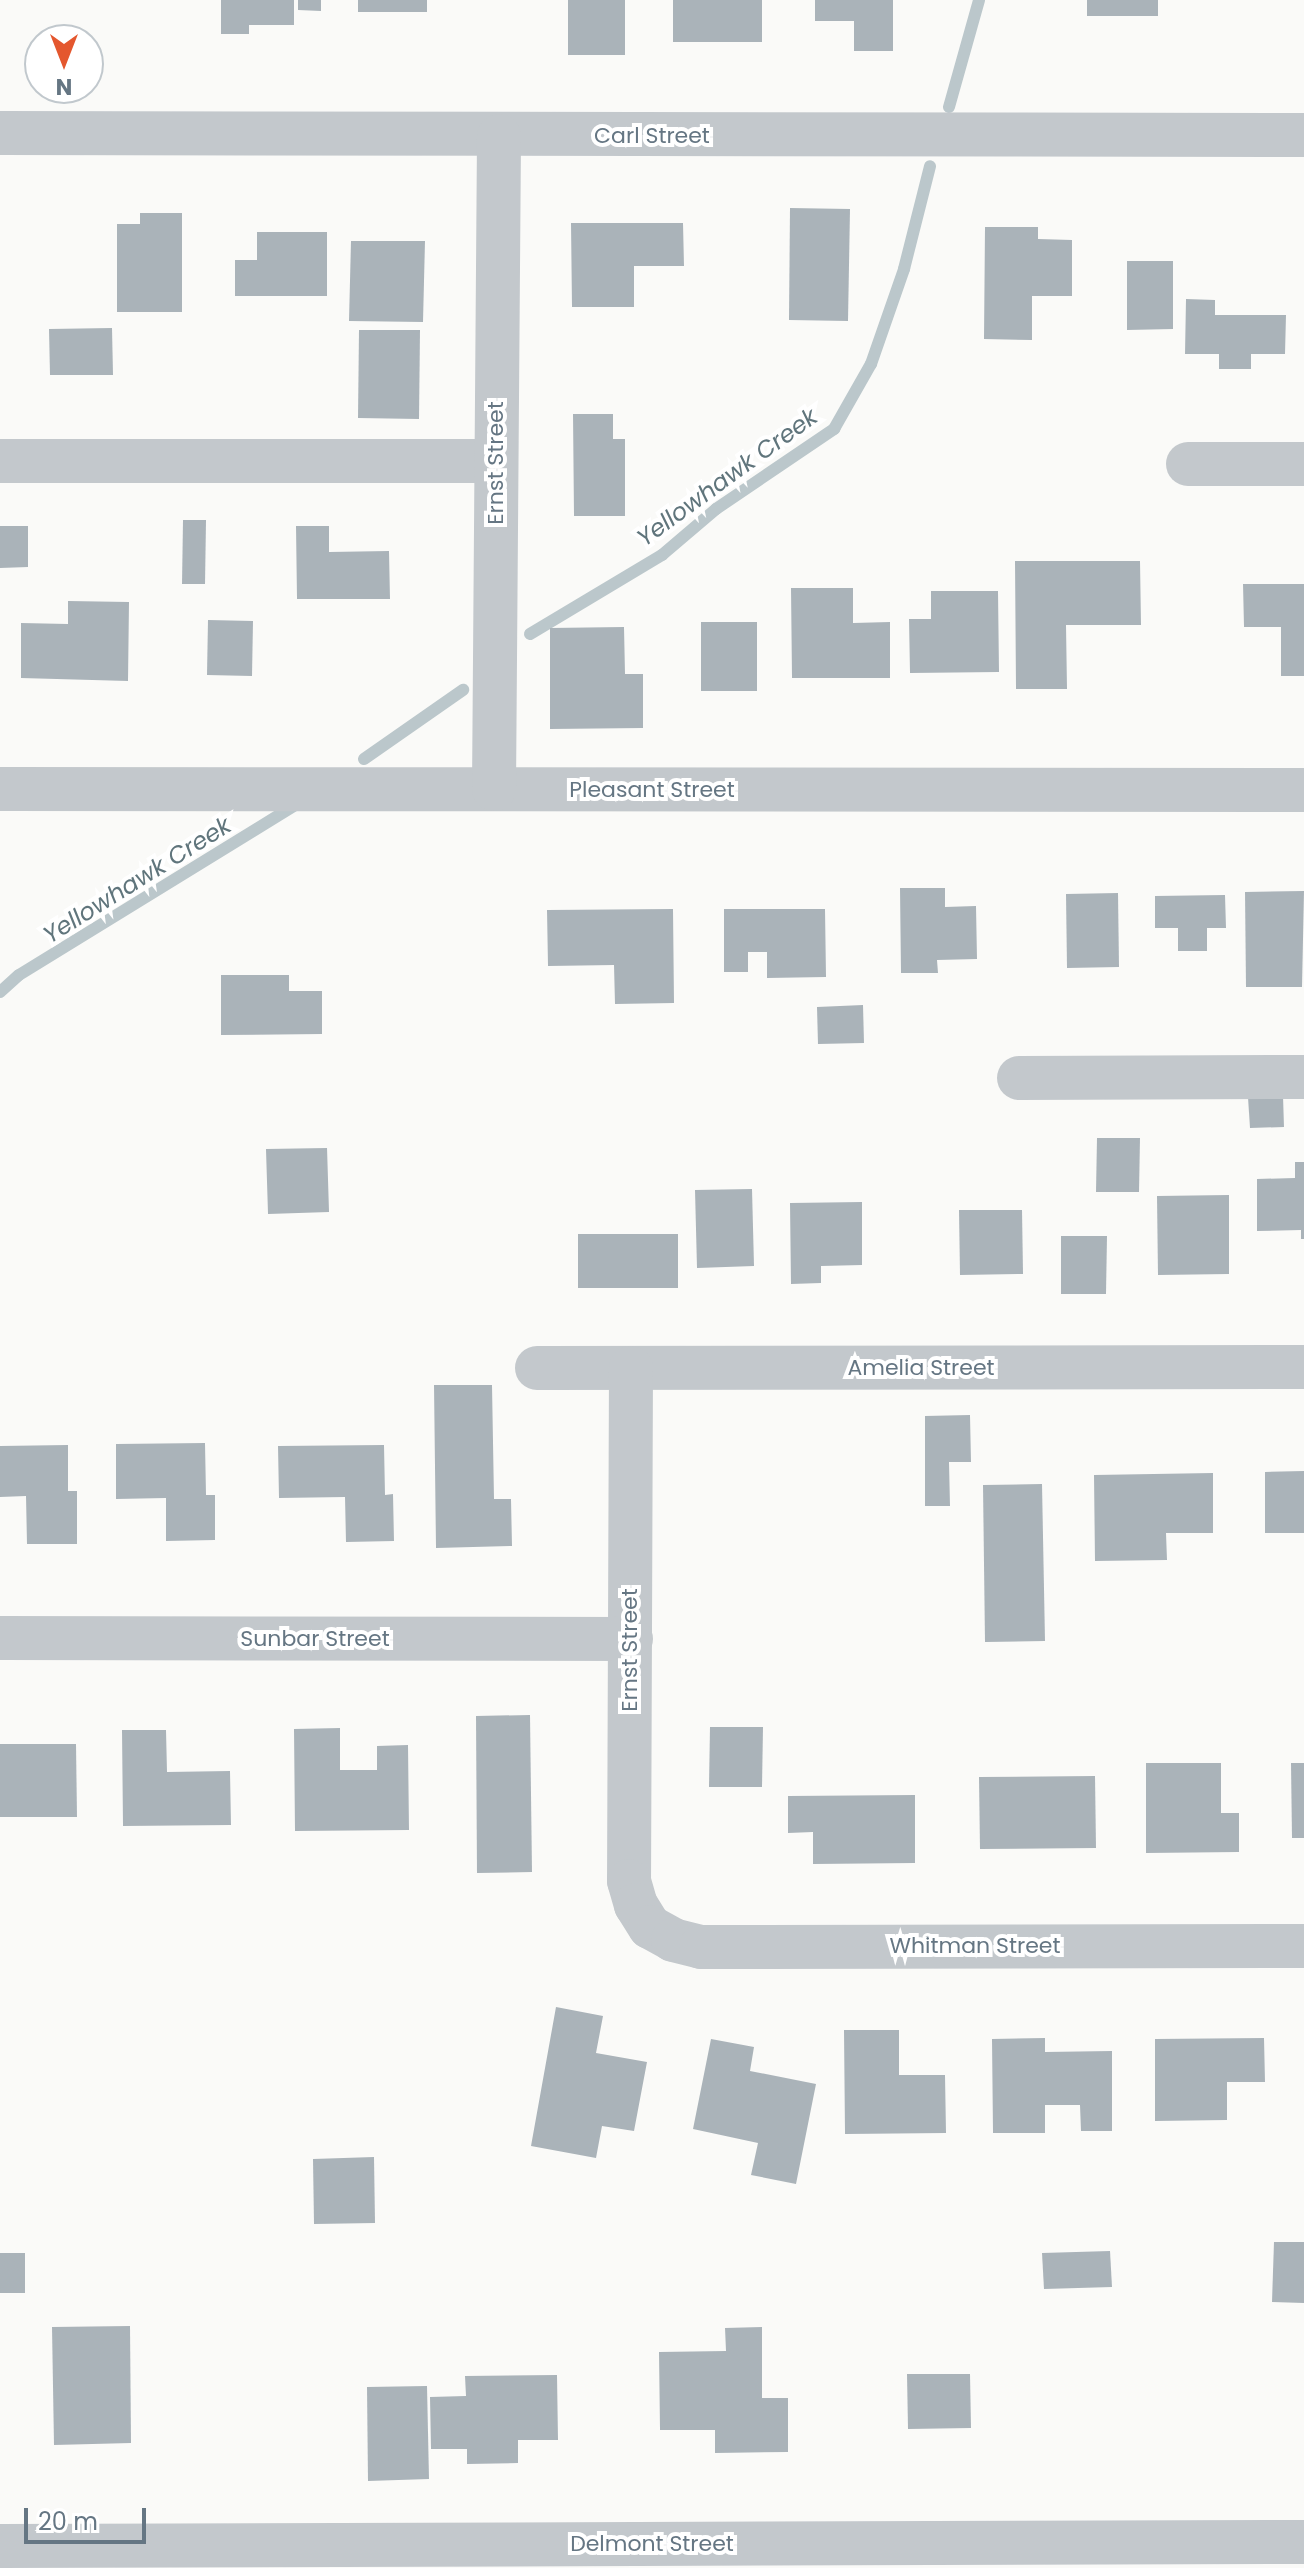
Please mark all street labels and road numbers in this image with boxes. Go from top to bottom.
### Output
street label: Carl Street [594,123,710,149]
street label: Ernst Street [483,401,509,525]
street label: Pleasant Street [569,777,735,803]
street label: Amelia Street [847,1355,995,1381]
street label: Ernst Street [617,1588,643,1712]
street label: Sunbar Street [240,1626,390,1652]
street label: Whitman Street [890,1933,1060,1959]
street label: Delmont Street [570,2531,734,2557]

